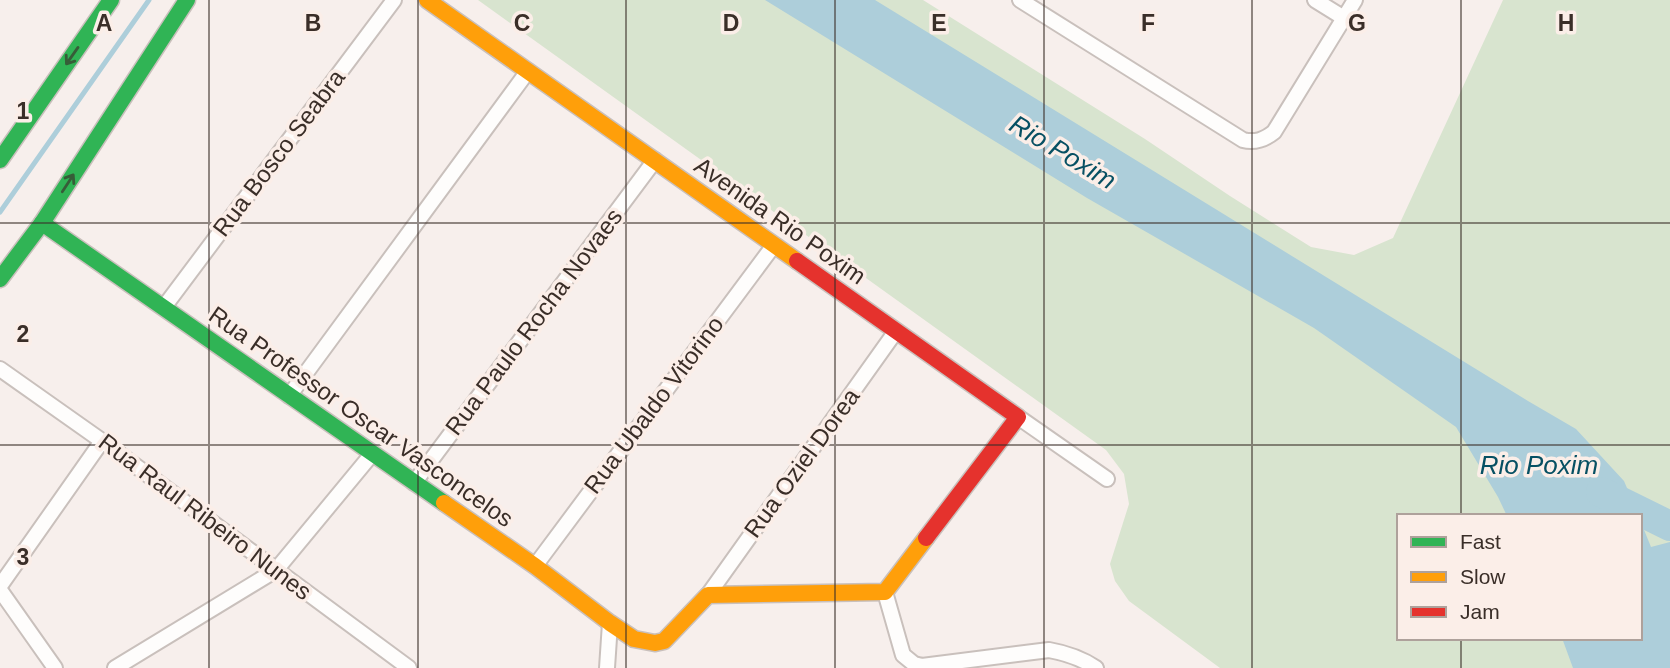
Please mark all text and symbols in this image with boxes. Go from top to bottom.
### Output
text: A [96,10,112,36]
text: B [305,10,321,36]
text: C [514,10,530,36]
text: D [723,10,739,36]
text: E [931,10,947,36]
text: F [1141,10,1155,36]
text: G [1348,10,1366,36]
text: H [1558,10,1574,36]
one-way arrow [65,46,79,65]
street label: Rua Bosco Seabra [207,64,350,241]
text: 1 [17,98,30,124]
water label: Rio Poxim [1004,109,1122,195]
street label: Avenida Rio Poxim [690,152,871,290]
one-way arrow [61,174,75,194]
street label: Rua Paulo Rocha Novaes [440,203,627,440]
street label: Rua Professor Oscar Vasconcelos [204,301,519,532]
street label: Rua Ubaldo Vitorino [578,311,729,498]
text: 2 [17,321,29,347]
street label: Rua Oziel Dorea [739,382,865,542]
street label: Rua Raul Ribeiro Nunes [94,428,317,605]
water label: Rio Poxim [1480,450,1598,480]
legend [1397,514,1642,640]
text: Fast [1460,530,1501,553]
text: 3 [17,544,29,570]
text: Slow [1460,565,1506,588]
text: Jam [1460,600,1500,623]

